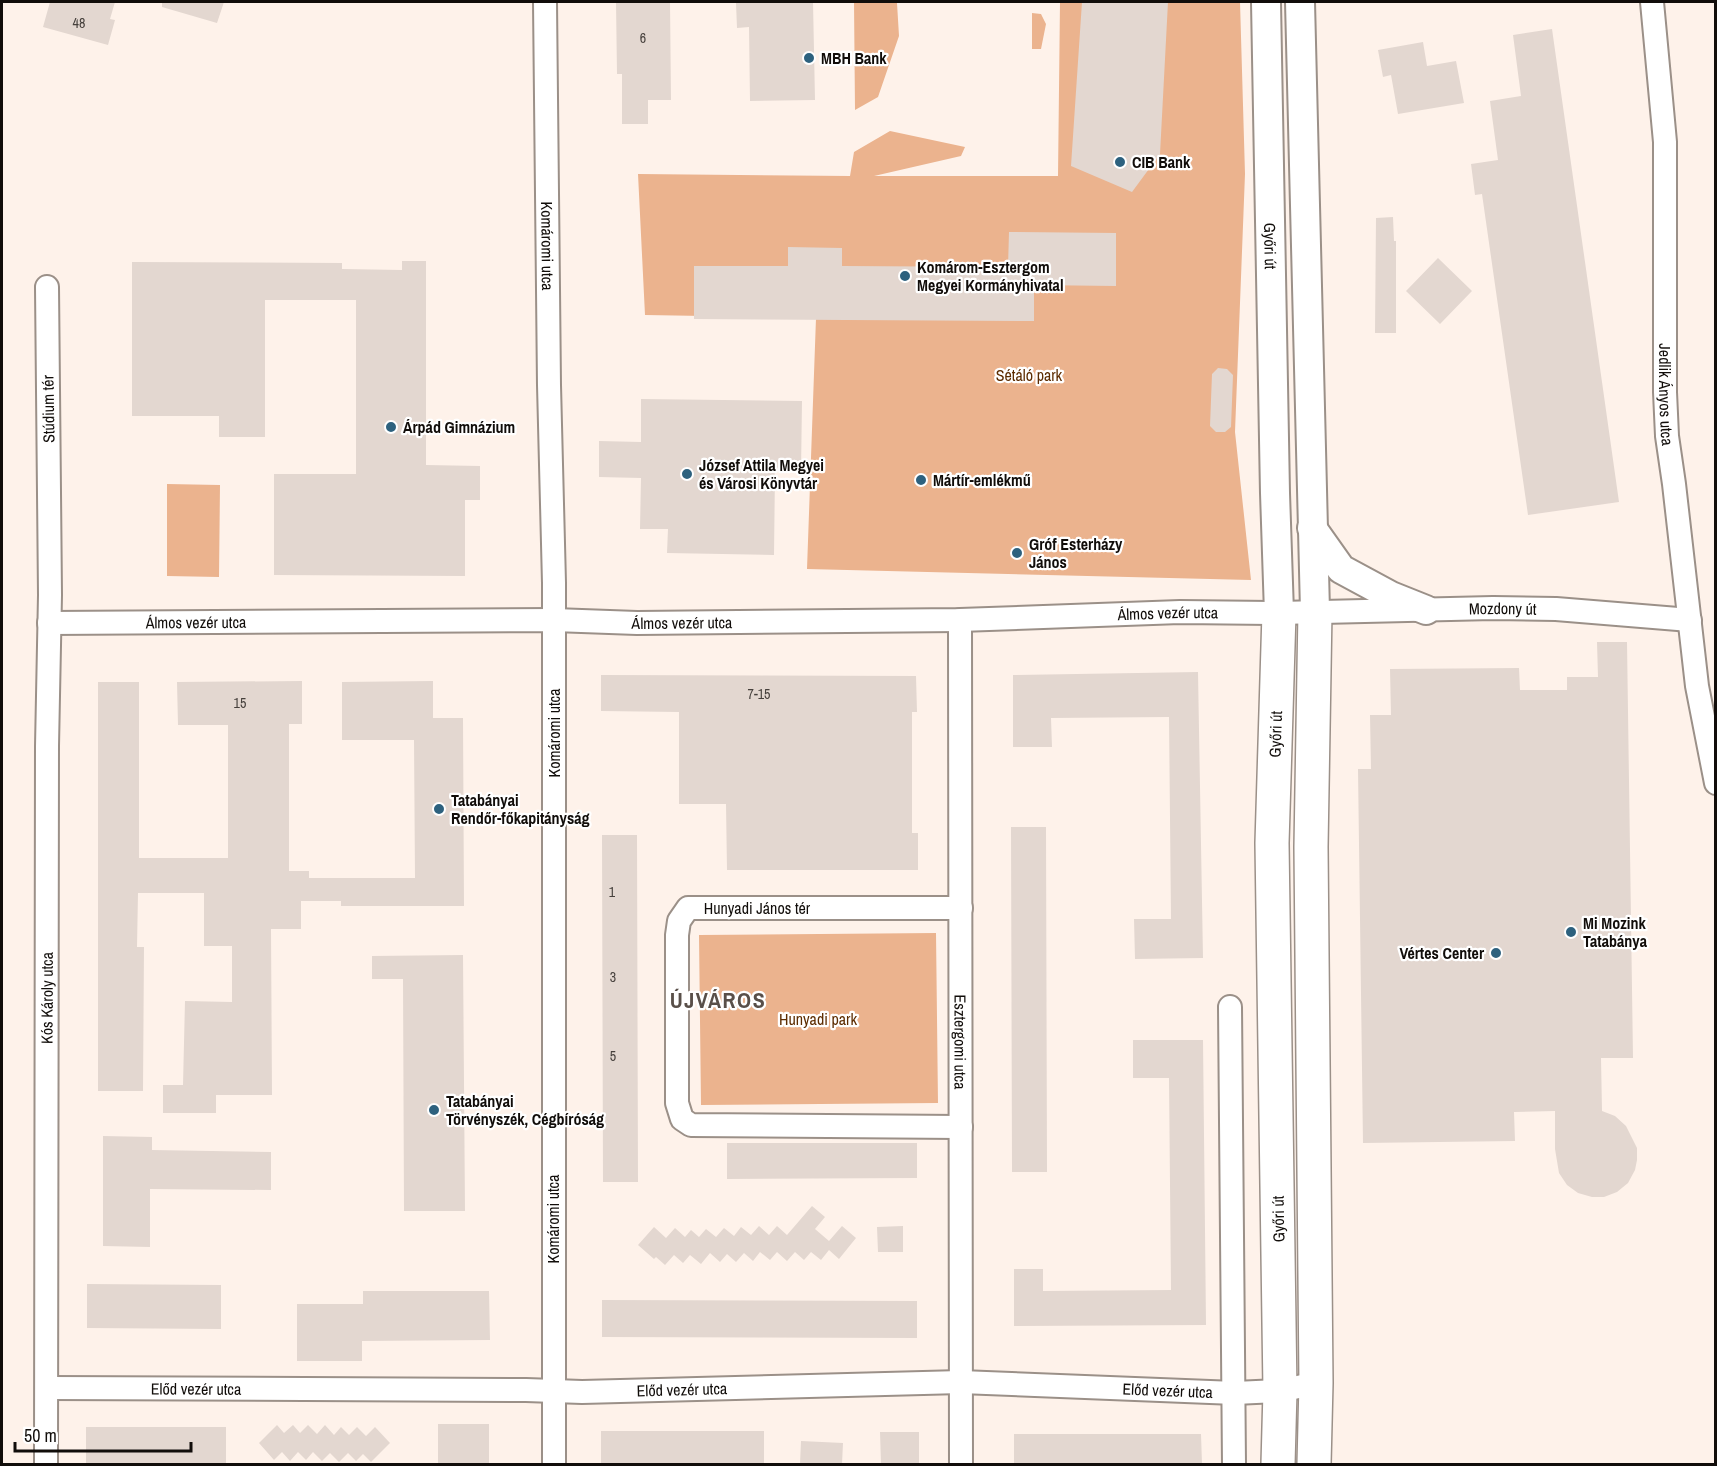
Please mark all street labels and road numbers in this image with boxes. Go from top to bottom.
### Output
street label: Komáromi utca [536,201,559,291]
street label: Győri út [1259,222,1282,270]
street label: Jedlik Ányos utca [1654,343,1679,448]
street label: Stúdium tér [36,374,60,443]
street label: Mozdony út [1469,597,1537,620]
street label: Álmos vezér utca [1116,601,1219,625]
street label: Álmos vezér utca [145,611,247,633]
street label: Álmos vezér utca [630,611,733,634]
street label: Komáromi utca [543,688,565,777]
street label: Győri út [1264,710,1287,758]
street label: Hunyadi János tér [704,897,811,919]
street label: Kós Károly utca [36,951,58,1044]
street label: Esztergomi utca [949,995,972,1090]
street label: Komáromi utca [542,1174,564,1263]
street label: Győri út [1267,1195,1289,1243]
street label: Előd vezér utca [151,1377,242,1400]
street label: Előd vezér utca [636,1377,728,1402]
street label: Előd vezér utca [1122,1377,1214,1403]

